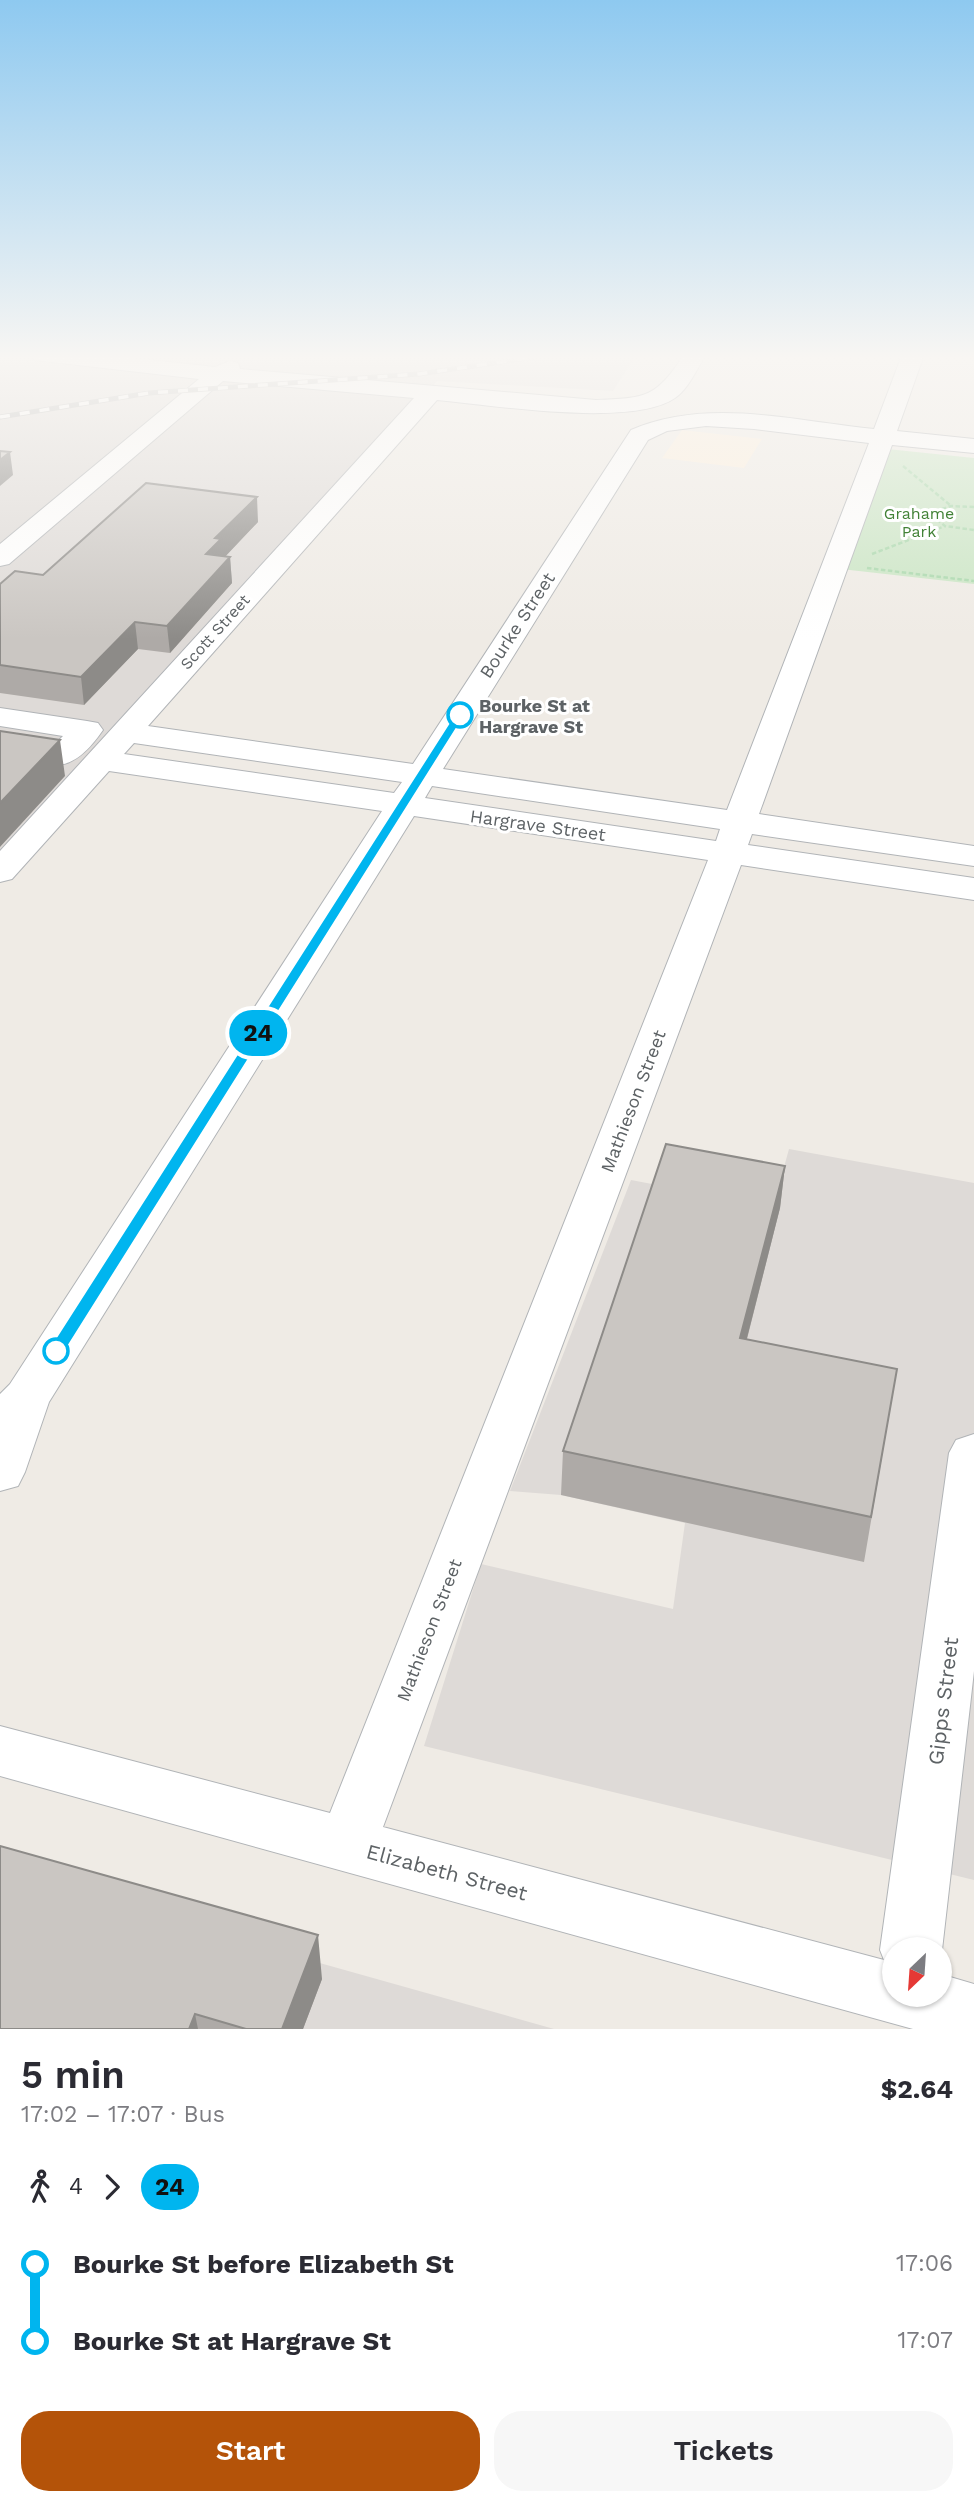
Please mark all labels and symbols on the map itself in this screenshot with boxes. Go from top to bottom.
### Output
park label: Grahame Park [884,504,954,541]
street label: Bourke Street [475,568,559,682]
street label: Scott Street [176,590,254,674]
place label: Bourke St at Hargrave St [479,695,590,737]
marker: Bourke St at Hargrave St [447,702,473,728]
street label: Hargrave Street [469,805,608,845]
line badge: 24 [226,1010,290,1056]
street label: Mathieson Street [596,1026,670,1175]
unlabelled marker [43,1338,69,1364]
street label: Mathieson Street [392,1555,466,1704]
street label: Gipps Street [923,1635,963,1766]
street label: Elizabeth Street [364,1838,530,1906]
north arrow [882,1937,952,2007]

